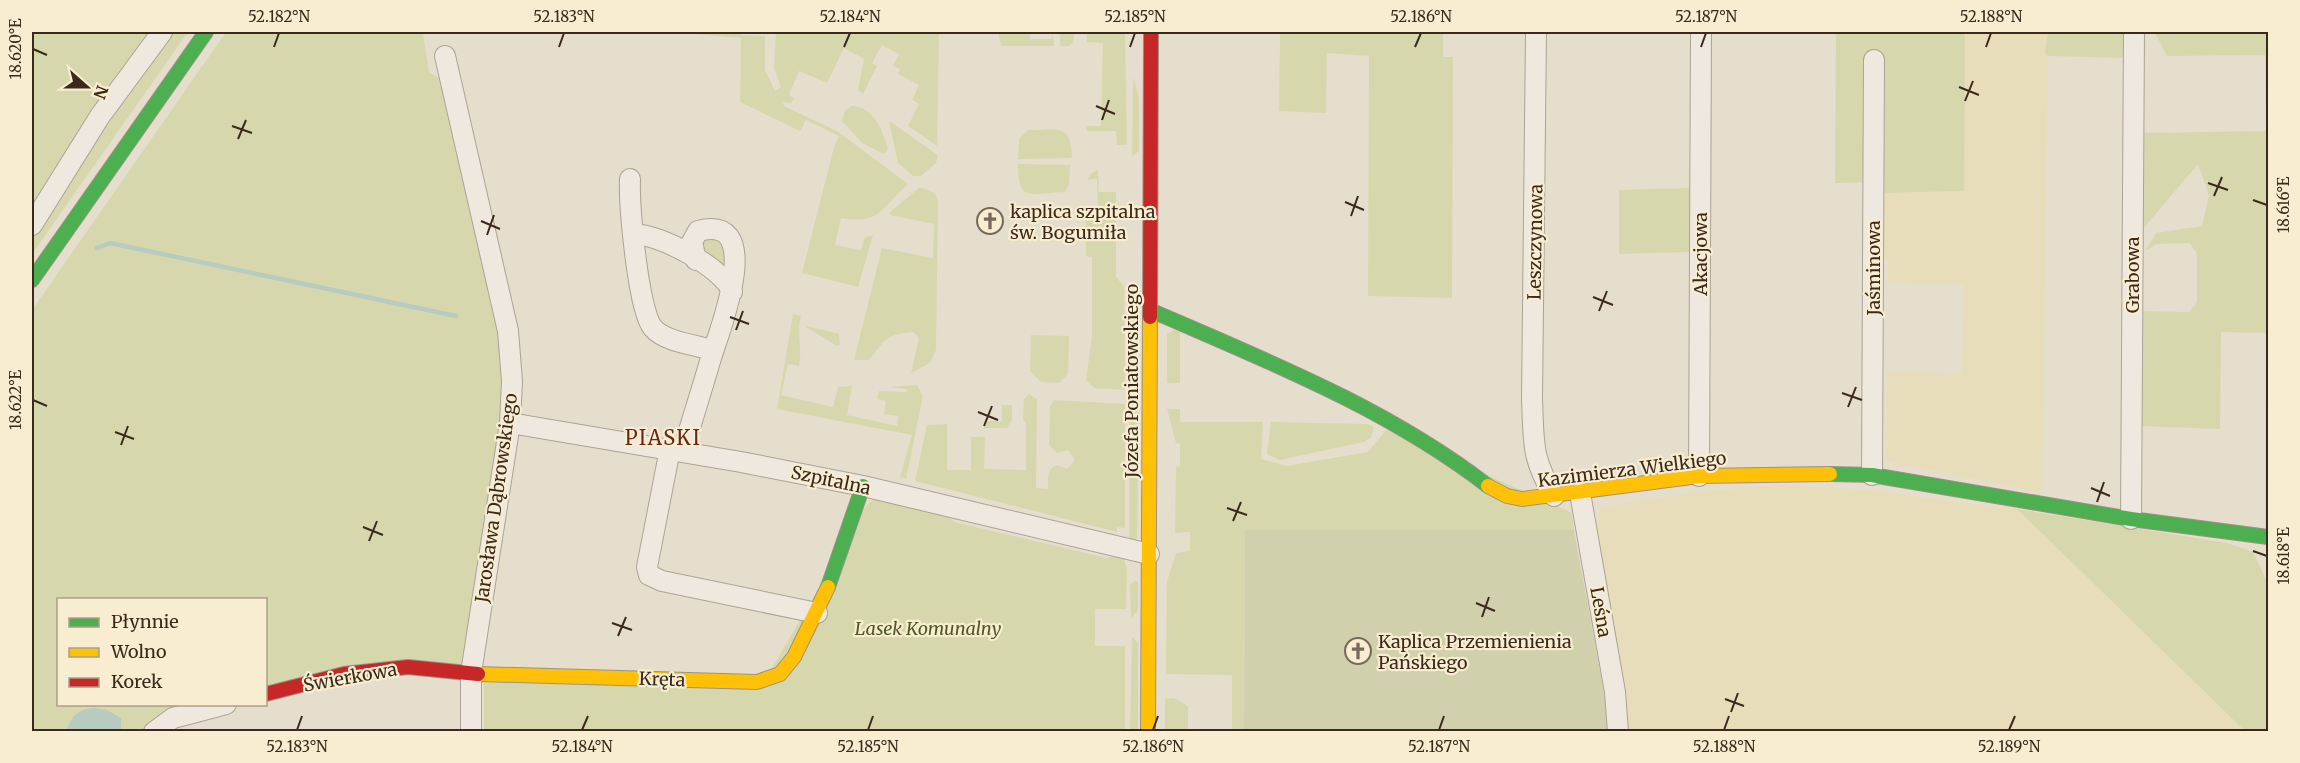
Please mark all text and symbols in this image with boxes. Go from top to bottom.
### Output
text: 52.182°N [248,7,310,26]
text: 52.183°N [533,7,595,26]
text: 52.184°N [819,7,881,26]
text: 52.185°N [1104,7,1166,26]
text: 52.186°N [1390,7,1452,26]
text: 52.187°N [1675,7,1737,26]
text: 52.188°N [1960,7,2023,26]
text: 18.620°E [6,18,25,79]
north arrow [57,57,117,117]
text: N [89,83,113,102]
text: 18.616°E [2274,176,2293,233]
street label: Leszczynowa [1522,183,1548,300]
place label: kaplica szpitalna św. Bogumiła [1010,200,1156,244]
church icon: kaplica szpitalna św. Bogumiła [975,206,1005,236]
street label: Akacjowa [1689,212,1712,297]
street label: Jaśminowa [1862,220,1885,317]
street label: Grabowa [2121,236,2144,313]
street label: Józefa Poniatowskiego [1120,284,1143,479]
text: 18.622°E [6,370,25,430]
street label: Jarosława Dąbrowskiego [470,392,522,605]
district label: PIASKI [625,425,701,450]
street label: Kazimierza Wielkiego [1536,446,1728,492]
street label: Szpitalna [789,460,873,500]
text: 18.618°E [2274,527,2293,585]
street label: Leśna [1585,585,1617,640]
legend [57,598,267,706]
text: Płynnie [111,610,179,633]
park label: Lasek Komunalny [855,617,1002,640]
place label: Kaplica Przemienienia Pańskiego [1378,630,1572,674]
church icon: Kaplica Przemienienia Pańskiego [1343,636,1373,666]
text: Wolno [110,640,167,663]
street label: Świerkowa [301,657,399,697]
street label: Kręta [638,667,686,691]
text: Korek [111,670,163,693]
text: 52.183°N [266,737,328,756]
text: 52.184°N [551,737,613,756]
text: 52.185°N [837,737,899,756]
text: 52.186°N [1122,737,1184,756]
text: 52.187°N [1408,737,1470,756]
text: 52.188°N [1693,737,1756,756]
text: 52.189°N [1978,737,2041,756]

